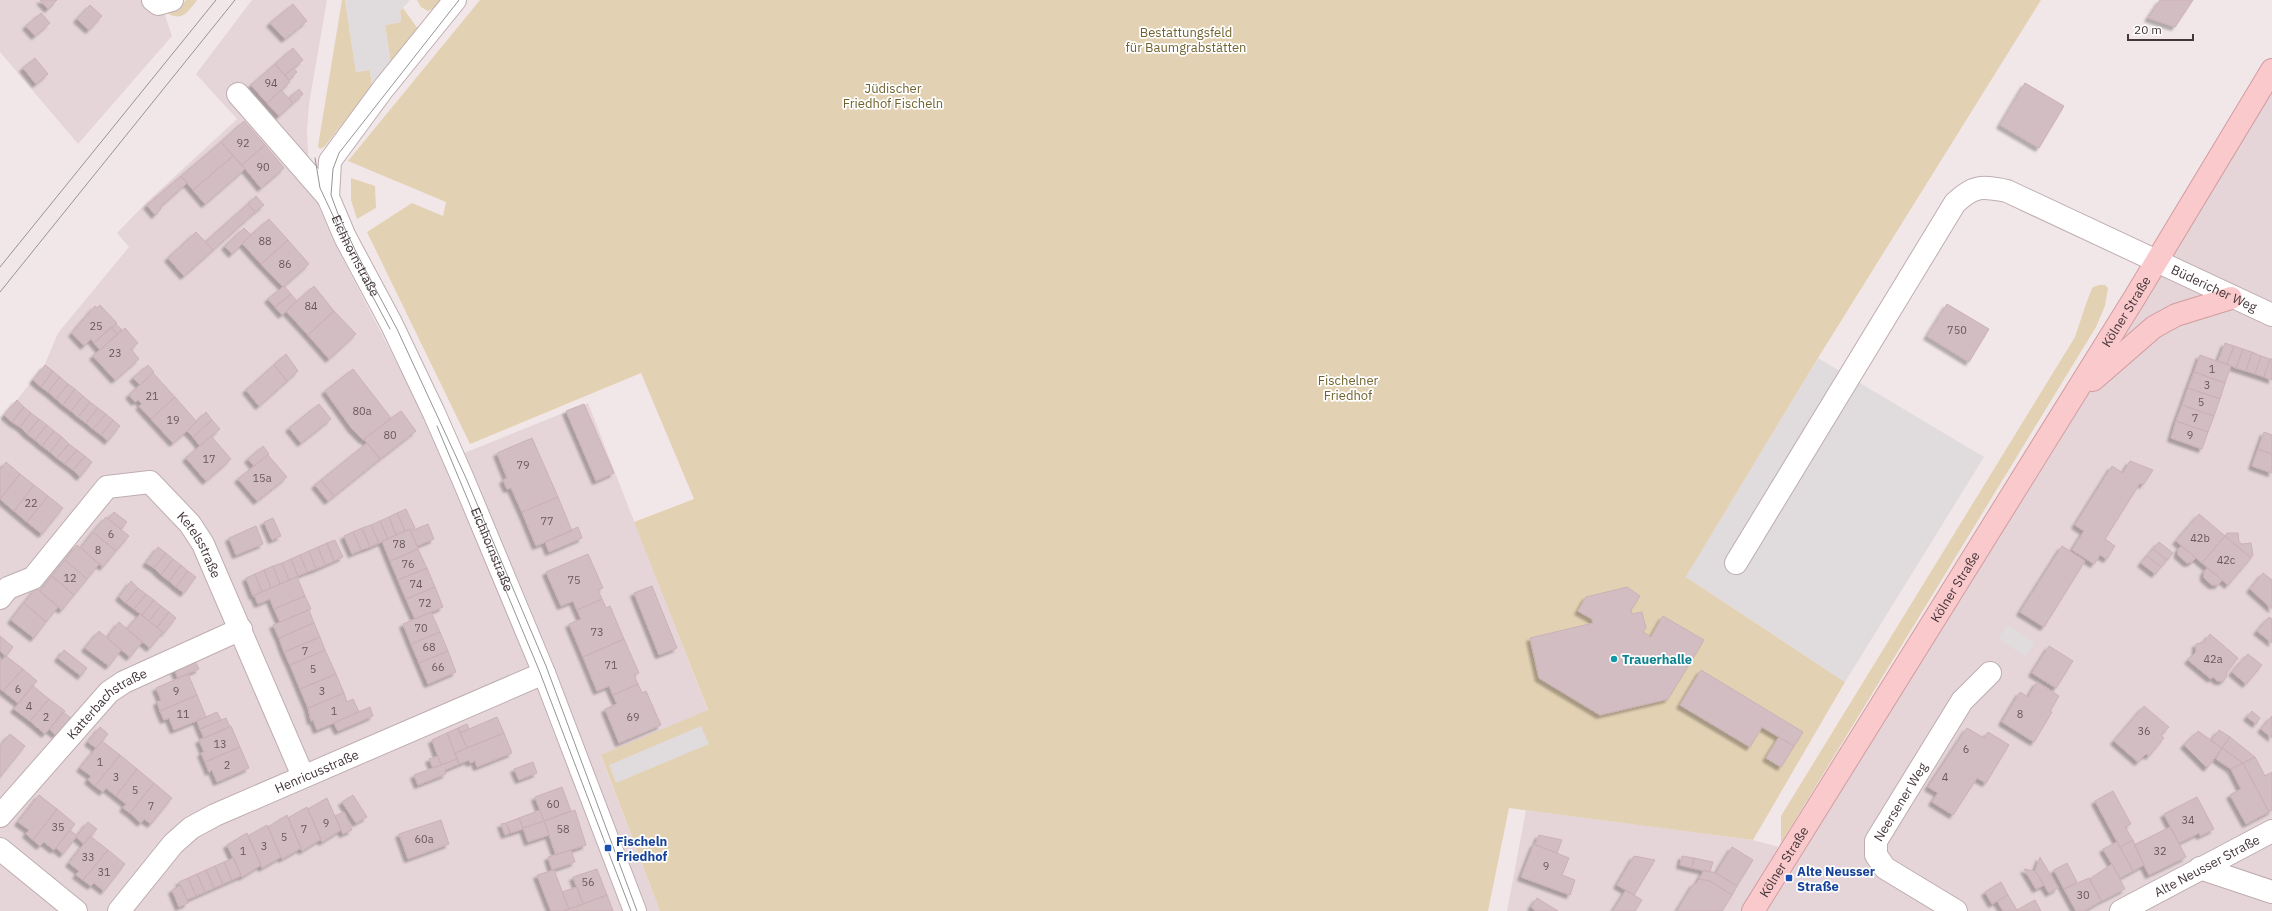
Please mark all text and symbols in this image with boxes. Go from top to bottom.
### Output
scale bar [2128,16,2193,42]
text: 20 m [2134,22,2162,37]
park label: Bestattungsfeld für Baumgrabstätten [1126,24,1246,56]
house number: 94 [264,76,278,90]
park label: Jüdischer Friedhof Fischeln [843,80,943,112]
house number: 92 [236,136,250,150]
house number: 90 [256,160,270,174]
street label: Eichhornstraße [328,212,384,300]
house number: 88 [258,234,272,248]
house number: 86 [278,257,292,271]
street label: Büdericher Weg [2169,261,2260,315]
street label: Kölner Straße [2097,273,2154,350]
house number: 84 [304,299,318,313]
house number: 25 [89,319,103,333]
house number: 750 [1947,323,1967,337]
house number: 23 [108,346,122,360]
house number: 1 [2209,362,2216,376]
park label: Fischelner Friedhof [1318,372,1379,404]
house number: 3 [2204,378,2210,392]
house number: 21 [145,389,159,403]
house number: 5 [2198,395,2204,409]
house number: 80a [352,404,372,418]
house number: 7 [2192,411,2198,425]
house number: 19 [166,413,180,427]
house number: 80 [383,428,397,442]
house number: 9 [2187,428,2193,442]
house number: 17 [202,452,216,466]
house number: 79 [516,458,530,472]
house number: 15a [252,471,272,485]
house number: 22 [24,496,38,510]
street label: Eichhornstraße [467,505,517,594]
street label: Ketelsstraße [174,508,225,581]
house number: 77 [540,514,554,528]
house number: 6 [108,527,114,541]
house number: 42b [2190,531,2210,545]
house number: 78 [392,537,406,551]
house number: 8 [95,543,101,557]
street label: Kölner Straße [1926,548,1983,625]
house number: 42c [2217,553,2236,567]
house number: 76 [401,557,415,571]
house number: 12 [63,571,77,585]
house number: 75 [567,573,581,587]
house number: 74 [409,577,423,591]
house number: 72 [418,596,432,610]
house number: 70 [414,621,428,635]
house number: 73 [590,625,604,639]
house number: 68 [422,640,436,654]
house number: 7 [302,644,308,658]
place label: Trauerhalle [1622,651,1692,668]
house number: 42a [2203,652,2223,666]
marker: Trauerhalle [1609,654,1619,664]
house number: 71 [604,658,618,672]
house number: 66 [431,660,445,674]
house number: 5 [310,662,316,676]
street label: Katterbachstraße [63,664,149,743]
house number: 6 [15,682,21,696]
house number: 9 [173,684,179,698]
house number: 3 [319,684,325,698]
house number: 4 [26,699,33,713]
house number: 1 [331,704,338,718]
house number: 11 [176,707,190,721]
house number: 8 [2017,707,2023,721]
house number: 2 [43,710,49,724]
house number: 69 [626,710,640,724]
house number: 36 [2137,724,2151,738]
house number: 13 [213,737,227,751]
house number: 6 [1963,742,1969,756]
street label: Henricusstraße [272,746,361,797]
house number: 1 [97,755,104,769]
house number: 2 [224,758,230,772]
street label: Neersener Weg [1869,759,1931,844]
house number: 3 [113,770,119,784]
house number: 4 [1942,770,1949,784]
house number: 5 [132,783,138,797]
house number: 60 [546,797,560,811]
house number: 7 [148,799,154,813]
house number: 34 [2181,813,2195,827]
house number: 9 [323,816,329,830]
house number: 35 [51,820,65,834]
house number: 7 [301,822,307,836]
house number: 58 [556,822,570,836]
street label: Kölner Straße [1755,823,1812,900]
house number: 5 [281,830,287,844]
street label: Alte Neusser Straße [2151,831,2262,901]
house number: 60a [414,832,434,846]
place label: Fischeln Friedhof [616,833,667,865]
house number: 3 [261,839,267,853]
marker: Fischeln Friedhof [603,843,613,853]
house number: 1 [240,844,247,858]
house number: 32 [2153,844,2167,858]
house number: 33 [81,850,95,864]
house number: 9 [1543,859,1549,873]
place label: Alte Neusser Straße [1797,863,1875,895]
house number: 31 [97,865,111,879]
marker: Alte Neusser Straße [1784,873,1794,883]
house number: 56 [581,875,595,889]
house number: 30 [2076,888,2090,902]

